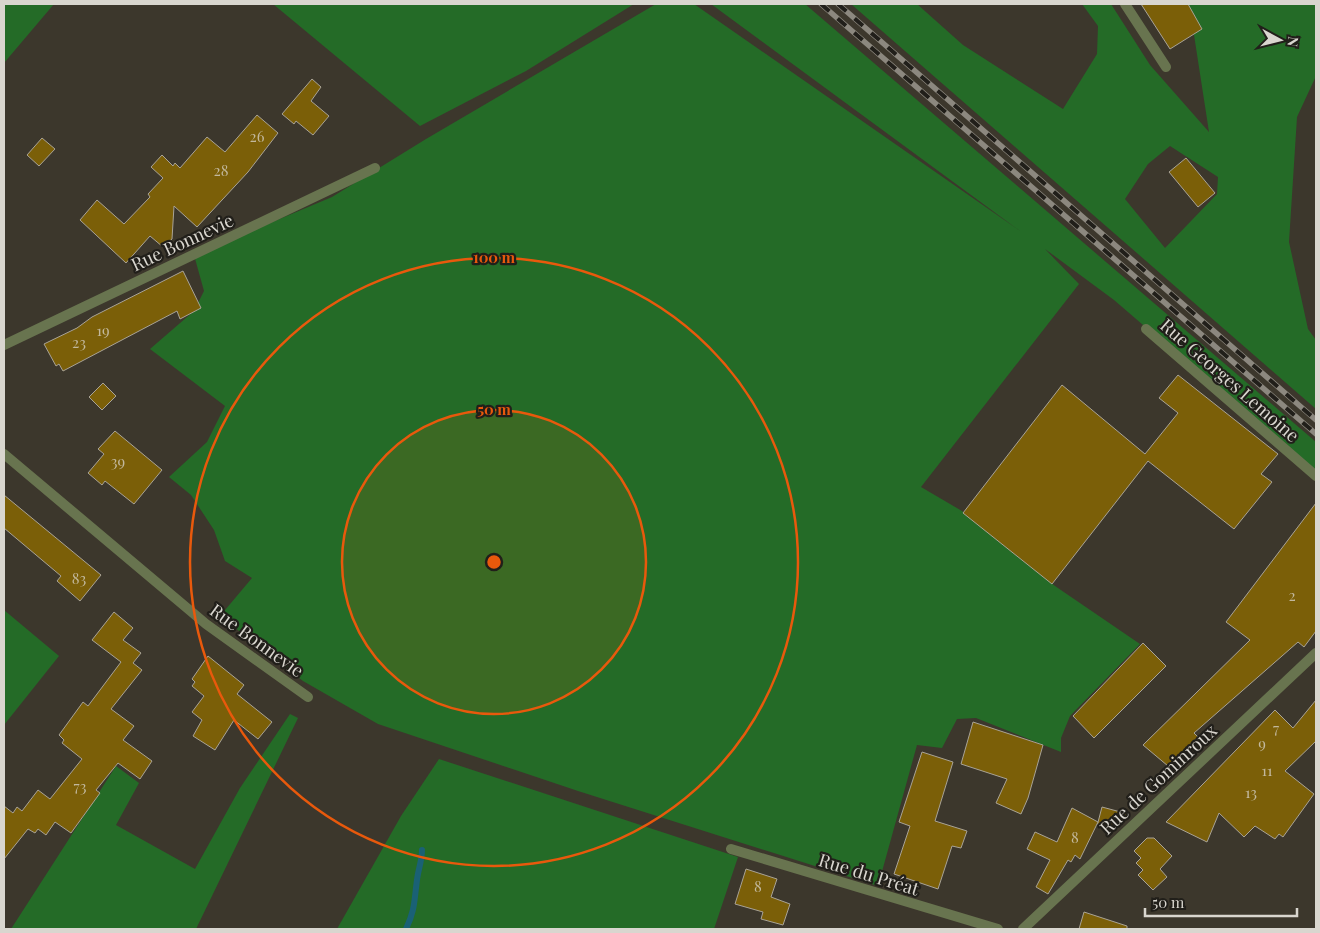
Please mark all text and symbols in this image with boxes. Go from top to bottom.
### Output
north arrow [1255,15,1305,65]
text: N [1283,35,1303,48]
house number: 26 [250,126,265,146]
house number: 28 [214,160,229,180]
street label: Rue Bonnevie [127,208,237,276]
text: 100 m [473,247,516,267]
street label: Rue Georges Lemoine [1155,313,1305,447]
house number: 19 [96,320,110,340]
house number: 23 [72,332,86,352]
text: 50 m [477,399,511,419]
house number: 39 [111,451,125,471]
centre of rings [485,553,503,571]
house number: 83 [72,568,86,588]
house number: 2 [1288,585,1296,605]
street label: Rue Bonnevie [205,598,309,682]
street label: Rue de Gominroux [1094,718,1222,839]
house number: 7 [1273,718,1279,738]
house number: 9 [1258,733,1266,753]
house number: 11 [1261,760,1273,780]
house number: 73 [74,776,87,796]
house number: 13 [1245,782,1257,802]
house number: 8 [1071,827,1079,847]
street label: Rue du Préat [816,847,923,901]
house number: 8 [754,876,762,896]
scale bar [1145,886,1298,918]
text: 50 m [1152,892,1185,912]

